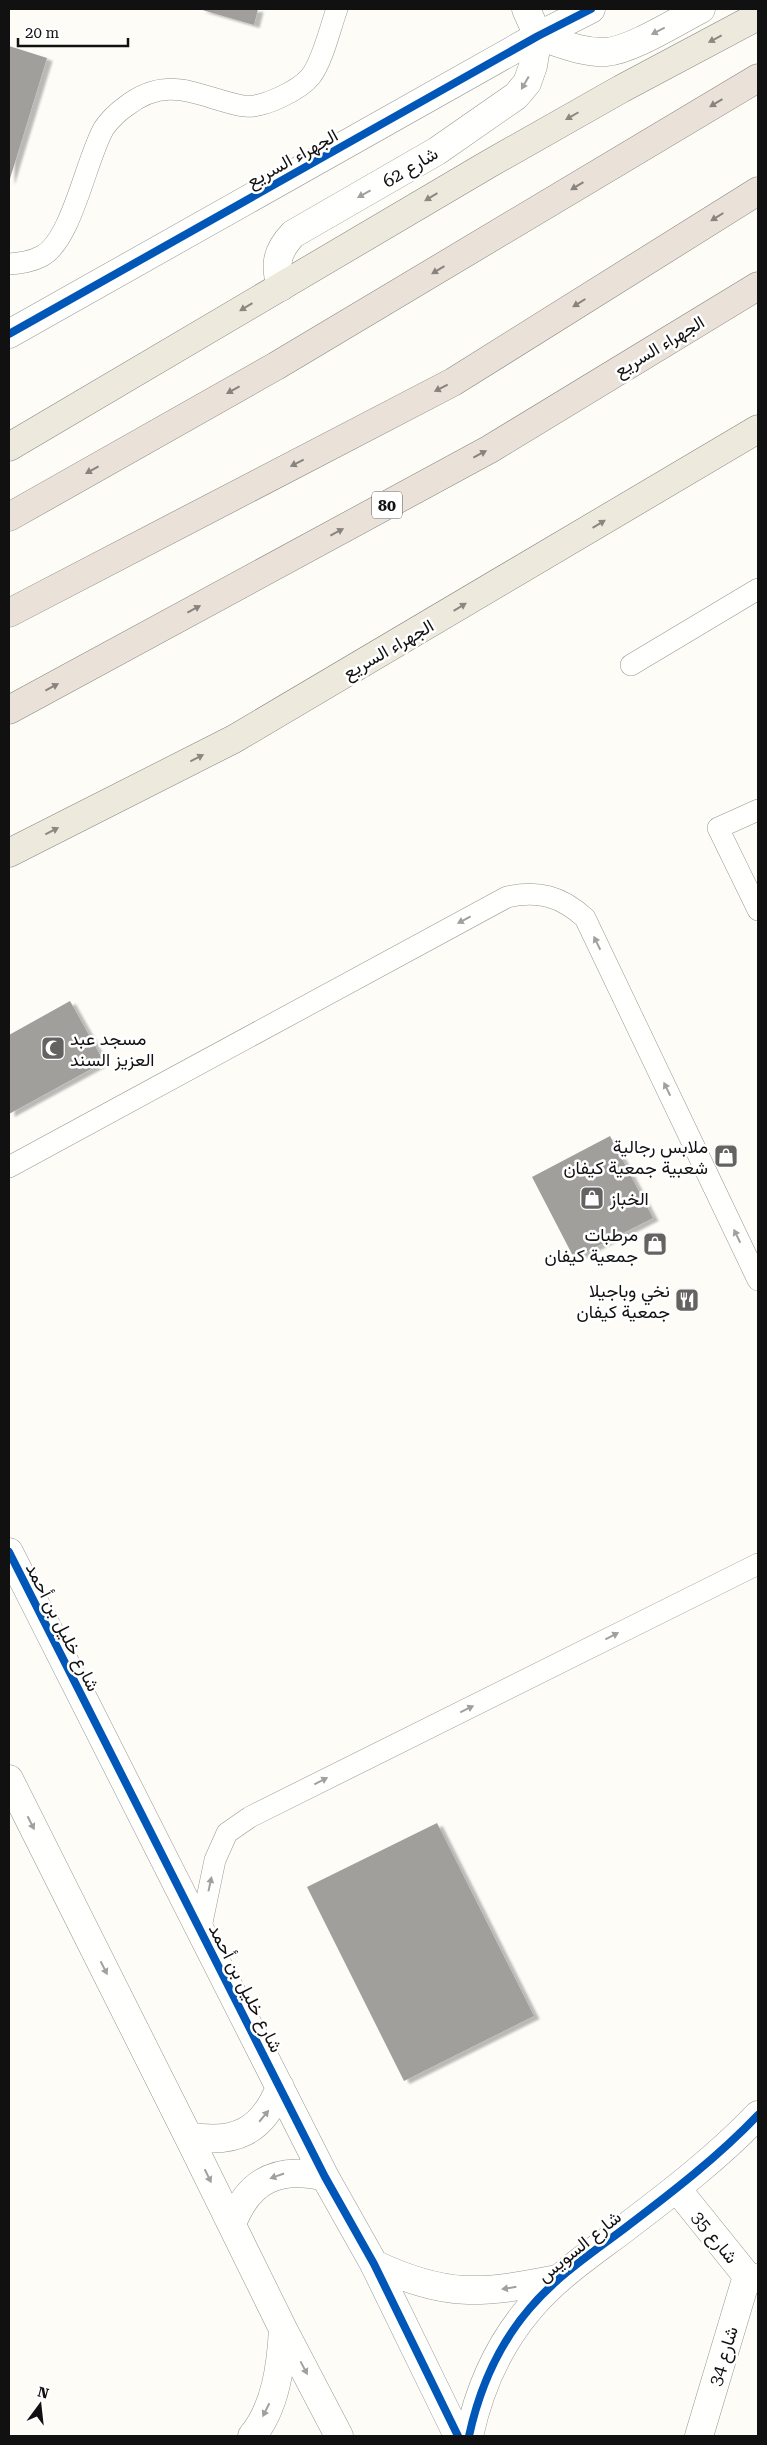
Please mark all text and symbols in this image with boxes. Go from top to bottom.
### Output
scale bar [18,15,128,47]
text: 20 m [25,24,60,42]
one-way arrow [651,27,665,35]
one-way arrow [708,35,722,43]
one-way arrow [521,76,530,89]
one-way arrow [710,98,723,107]
one-way arrow [565,112,580,120]
street label: الجهراء السريع [243,124,342,193]
street label: شارع 62 [378,142,443,193]
one-way arrow [570,182,583,191]
one-way arrow [357,189,371,198]
one-way arrow [425,193,438,202]
one-way arrow [710,212,724,221]
one-way arrow [431,265,444,274]
one-way arrow [573,298,586,308]
one-way arrow [240,302,253,311]
street label: الجهراء السريع [610,311,709,383]
one-way arrow [434,384,448,392]
one-way arrow [227,386,240,395]
one-way arrow [473,450,487,459]
one-way arrow [290,459,304,467]
one-way arrow [84,466,99,474]
road number: 80 [372,492,402,518]
one-way arrow [593,520,606,529]
one-way arrow [330,528,345,536]
one-way arrow [453,603,466,612]
one-way arrow [188,605,201,614]
street label: الجهراء السريع [339,615,438,685]
one-way arrow [44,683,59,691]
one-way arrow [190,754,204,762]
one-way arrow [45,827,59,835]
one-way arrow [456,916,471,924]
one-way arrow [593,936,601,950]
place label: مسجد عبد العزيز السند [70,1028,155,1071]
mosque icon: مسجد عبد العزيز السند [40,1035,66,1061]
one-way arrow [663,1082,671,1097]
place label: ملابس رجالية شعبية جمعية كيفان [563,1136,708,1178]
shop icon: ملابس رجالية شعبية جمعية كيفان [713,1143,739,1169]
shop icon: الخباز [579,1185,605,1211]
place label: الخباز [609,1188,649,1210]
place label: مرطبات جمعية كيفان [545,1224,638,1266]
one-way arrow [733,1229,741,1243]
shop icon: مرطبات جمعية كيفان [642,1231,668,1257]
place label: نخي وباجيلا جمعية كيفان [577,1280,670,1322]
restaurant icon: نخي وباجيلا جمعية كيفان [674,1287,700,1313]
street label: شارع خليل بن أحمد [20,1559,104,1696]
one-way arrow [605,1632,620,1640]
one-way arrow [460,1705,474,1713]
one-way arrow [314,1777,329,1785]
one-way arrow [27,1816,35,1830]
one-way arrow [206,1877,214,1892]
street label: شارع خليل بن أحمد [203,1920,287,2057]
one-way arrow [100,1961,108,1975]
one-way arrow [259,2109,270,2122]
one-way arrow [204,2169,212,2183]
one-way arrow [270,2172,285,2180]
street label: شارع السويس [533,2206,626,2288]
street label: شارع 35 [686,2207,742,2269]
one-way arrow [501,2284,517,2292]
street label: شارع 34 [704,2324,744,2389]
one-way arrow [299,2362,308,2375]
north arrow [15,2380,65,2430]
text: N [36,2383,51,2402]
one-way arrow [262,2403,270,2417]

